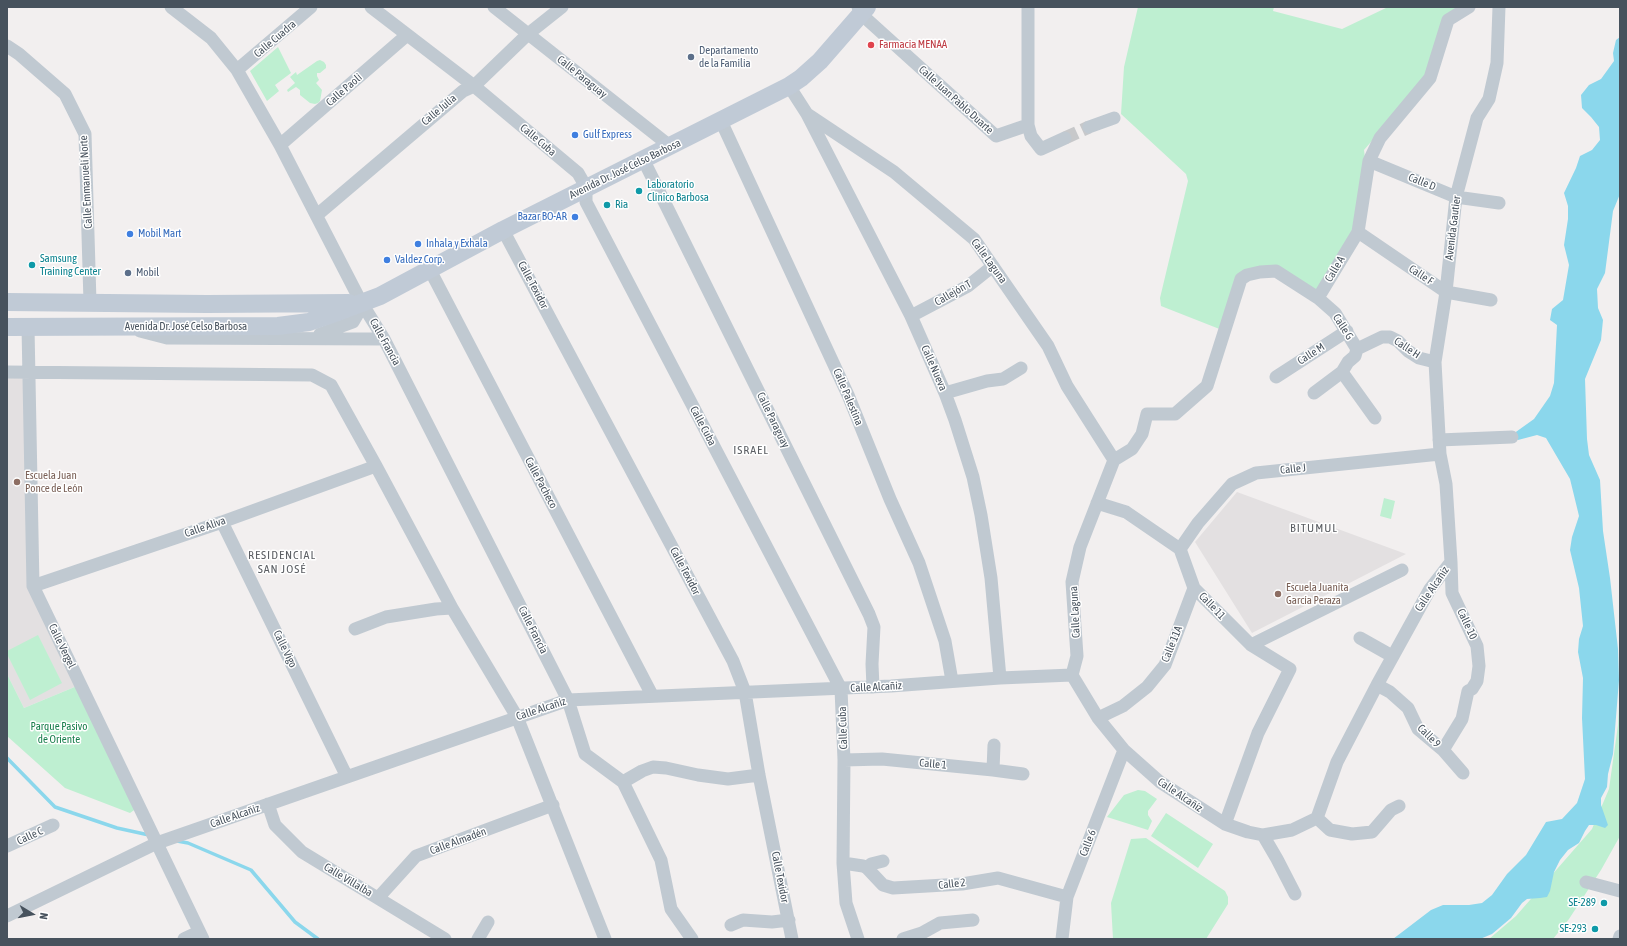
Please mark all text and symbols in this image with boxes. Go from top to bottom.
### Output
street label: Calle Cuadra [251,18,299,60]
place label: Farmacia MENAA [879,38,947,52]
marker: Farmacia MENAA [866,40,876,50]
place label: Departamento de la Familia [699,44,758,70]
marker: Departamento de la Familia [686,52,696,62]
street label: Calle Paraguay [554,53,610,101]
street label: Calle Juan Pablo Duarte [916,63,996,137]
street label: Calle Paoli [323,71,365,109]
street label: Calle Julia [419,92,459,128]
street label: Calle Cuba [517,121,559,159]
place label: Gulf Express [583,128,632,142]
marker: Gulf Express [570,130,580,140]
street label: Calle Emmanueli Norte [77,135,95,229]
street label: Avenida Dr. José Celso Barbosa [567,136,683,202]
street label: Calle D [1406,171,1438,193]
place label: Laboratorio Clínico Barbosa [647,178,709,204]
marker: Laboratorio Clínico Barbosa [634,186,644,196]
street label: Avenida Gautier [1443,195,1463,261]
place label: Ria [615,198,628,212]
marker: Ria [602,200,612,210]
place label: Bazar BO-AR [518,210,567,224]
marker: Bazar BO-AR [570,212,580,222]
place label: Mobil Mart [138,227,181,241]
marker: Mobil Mart [125,229,135,239]
street label: Calle Laguna [968,236,1010,286]
place label: Inhala y Exhala [426,237,488,251]
marker: Inhala y Exhala [413,239,423,249]
place label: Samsung Training Center [40,252,101,278]
place label: Valdez Corp. [395,253,444,267]
street label: Calle A [1322,254,1348,284]
marker: Valdez Corp. [382,255,392,265]
street label: Calle Texidor [515,259,551,311]
marker: Samsung Training Center [27,260,37,270]
street label: Calle F [1406,262,1436,288]
place label: Mobil [136,266,159,280]
marker: Mobil [123,268,133,278]
street label: Callejón T [932,277,974,309]
street label: Calle G [1330,312,1356,342]
street label: Calle Francia [367,316,403,368]
street label: Avenida Dr. José Celso Barbosa [125,320,247,334]
street label: Calle H [1391,335,1423,361]
street label: Calle M [1295,340,1327,368]
street label: Calle Nueva [918,343,950,393]
street label: Calle Palestina [830,367,866,427]
street label: Calle Paraguay [754,390,792,450]
street label: Calle Cuba [687,404,719,448]
district label: ISRAEL [733,443,769,457]
street label: Calle Pacheco [522,455,560,511]
street label: Calle J [1279,461,1307,477]
place label: Escuela Juan Ponce de León [25,469,83,495]
marker: Escuela Juan Ponce de León [12,477,22,487]
street label: Calle Aliva [183,514,227,540]
district label: BITUMUL [1290,521,1338,535]
street label: Calle Texidor [667,545,703,597]
district label: RESIDENCIAL SAN JOSÉ [248,548,316,576]
street label: Calle Alcañiz [1412,564,1452,614]
place label: Escuela Juanita García Peraza [1286,581,1349,607]
street label: Calle Laguna [1067,586,1083,638]
marker: Escuela Juanita García Peraza [1273,589,1283,599]
street label: Calle 11 [1196,590,1228,622]
street label: Calle Francia [515,604,551,656]
street label: Calle 10 [1454,606,1480,642]
street label: Calle Vergel [46,622,78,670]
street label: Calle 11A [1159,624,1185,664]
street label: Calle Vigo [270,628,300,670]
street label: Calle Alcañiz [850,679,902,695]
street label: Calle Alcañiz [514,695,568,723]
street label: Calle Cuba [836,706,850,750]
park label: Parque Pasivo de Oriente [31,720,87,746]
street label: Calle 9 [1415,722,1443,750]
street label: Calle 1 [919,756,947,772]
street label: Calle Alcañiz [1155,775,1205,815]
street label: Calle Alcañiz [209,801,261,831]
street label: Calle C [15,824,45,848]
street label: Calle Almadén [428,825,488,857]
street label: Calle 6 [1077,828,1099,858]
street label: Calle Texidor [769,850,791,904]
street label: Calle Villalba [321,860,375,900]
street label: Calle 2 [938,876,966,892]
north arrow [12,894,52,934]
place label: SE-289 [1568,896,1596,910]
marker: SE-289 [1599,898,1609,908]
text: N [37,912,50,920]
place label: SE-293 [1559,922,1587,936]
marker: SE-293 [1590,924,1600,934]

